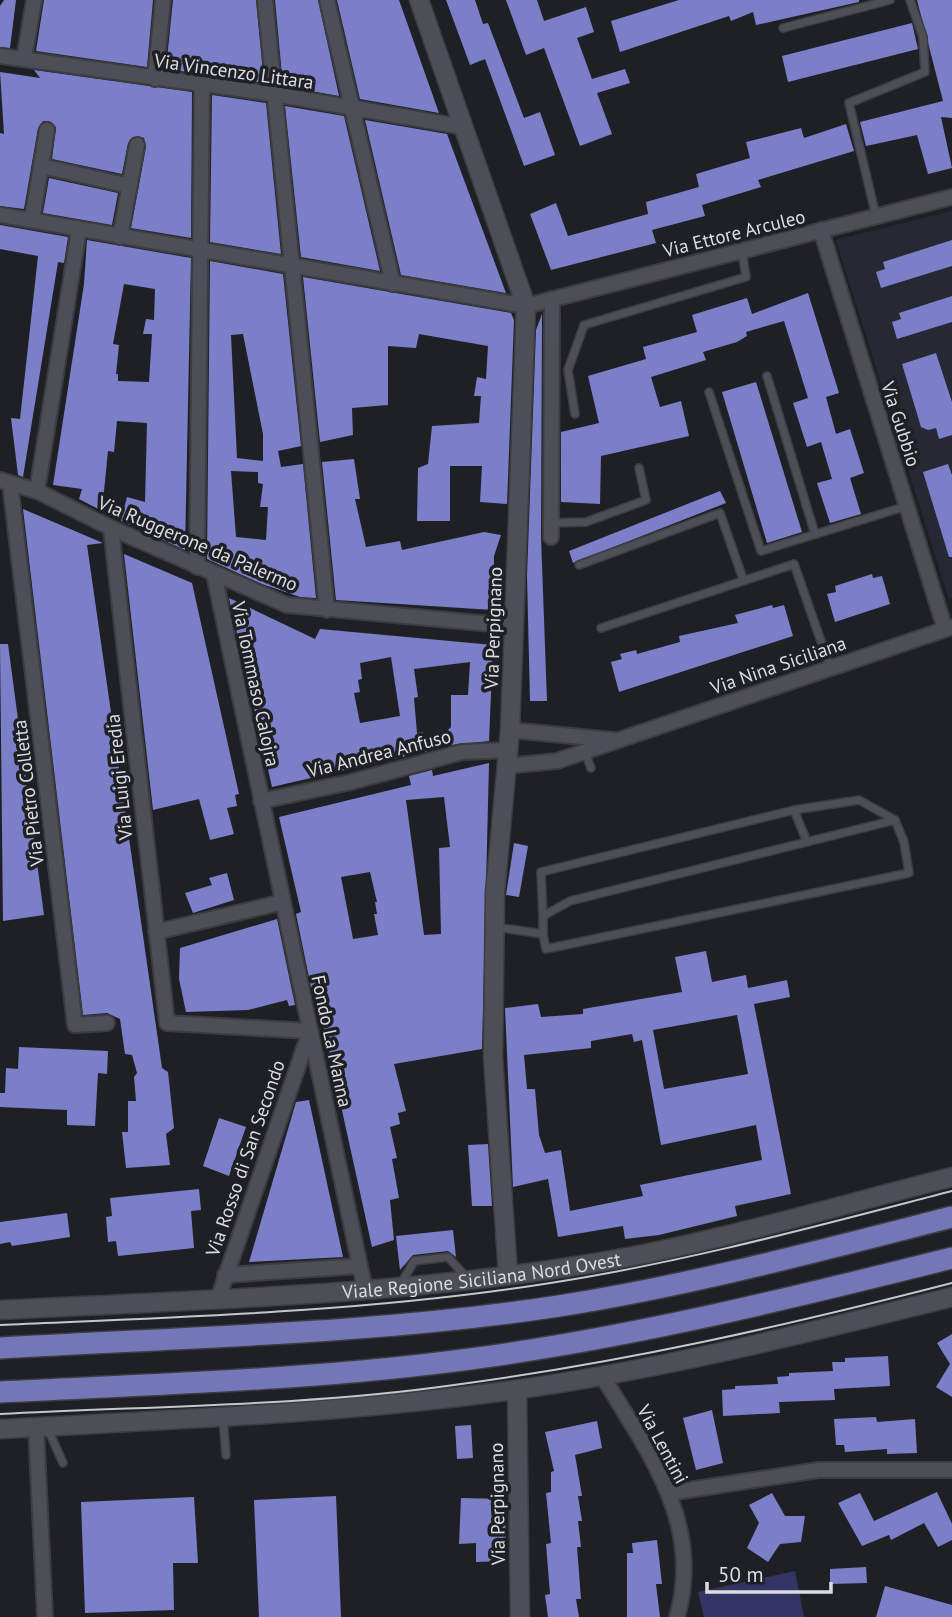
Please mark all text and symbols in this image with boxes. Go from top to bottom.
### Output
street label: Via Vincenzo Littara [152,48,315,94]
street label: Via Ettore Arculeo [660,204,808,262]
street label: Via Gubbio [876,377,926,470]
street label: Via Ruggerone da Palermo [93,490,302,596]
street label: Via Perpignano [479,566,507,691]
street label: Via Tommaso Calojra [227,598,285,769]
street label: Via Nina Siciliana [706,631,849,700]
street label: Via Luigi Eredia [100,713,138,842]
street label: Via Pietro Colletta [7,718,49,869]
street label: Via Andrea Anfuso [304,724,453,783]
street label: Fondo La Manna [306,973,358,1109]
street label: Via Rosso di San Secondo [200,1057,290,1260]
street label: Viale Regione Siciliana Nord Ovest [340,1246,623,1304]
street label: Via Lentini [632,1399,694,1488]
street label: Via Perpignano [484,1443,510,1566]
scale bar [707,1550,831,1594]
text: 50 m [718,1561,764,1588]

